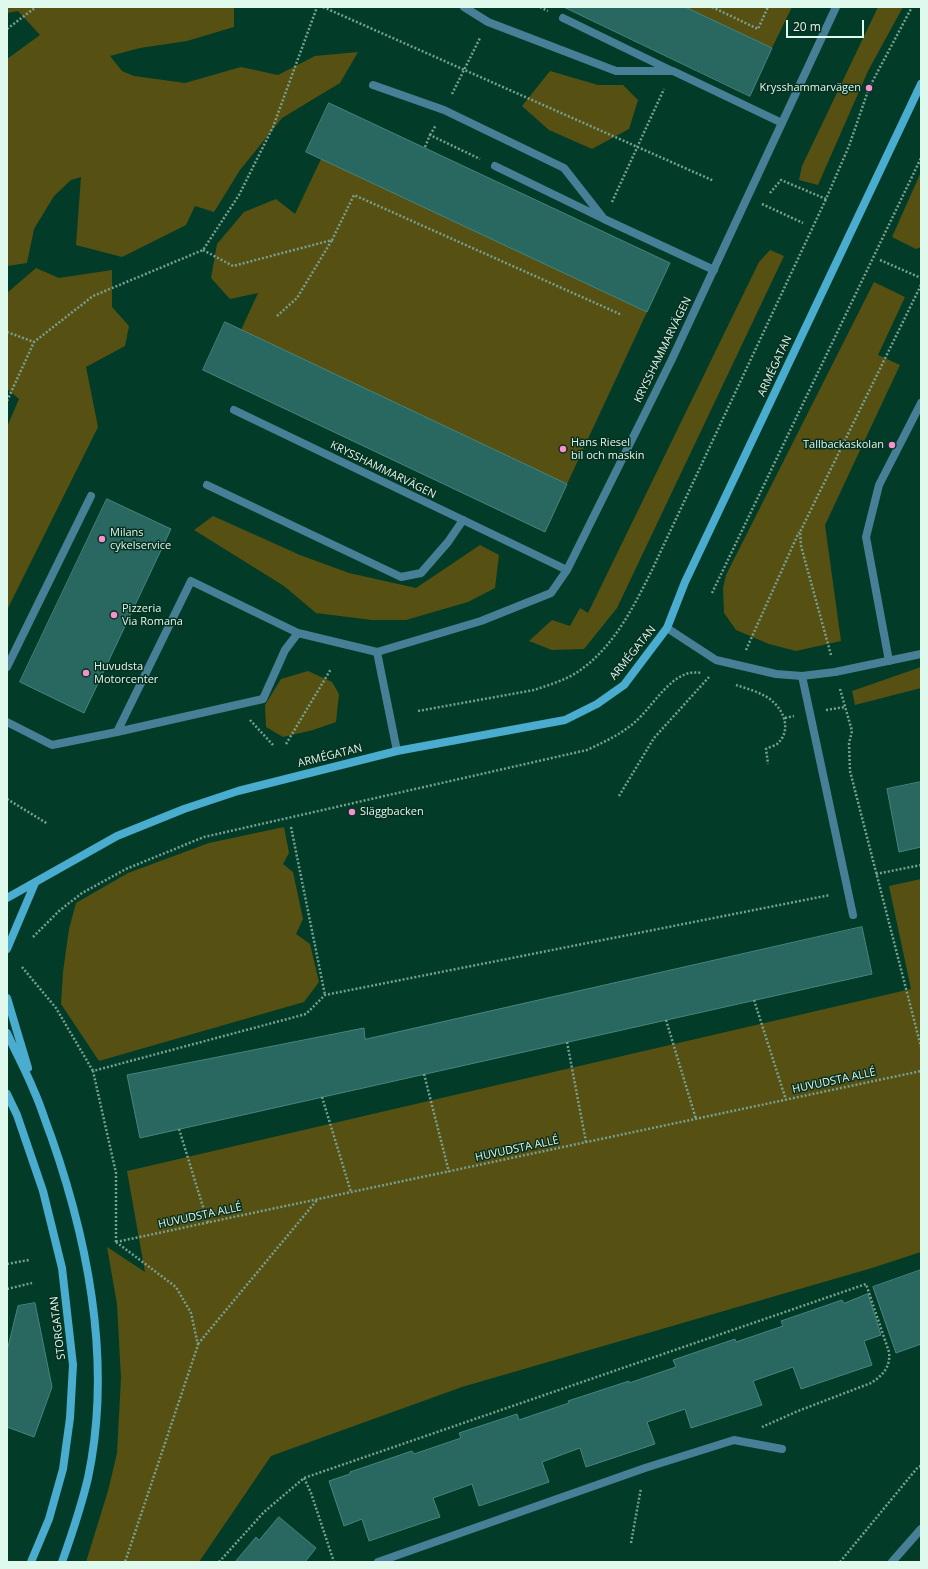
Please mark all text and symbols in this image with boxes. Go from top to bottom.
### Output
scale bar [788,12,866,38]
text: 20 m [793,18,821,35]
place label: Krysshammarvägen [759,81,861,95]
marker: Krysshammarvägen [864,83,874,93]
street label: KRYSSHAMMARVÄGEN [632,295,694,405]
street label: ARMÉGATAN [755,333,795,399]
place label: Hans Riesel bil och maskin [571,436,644,462]
place label: Tallbackaskolan [803,438,884,452]
street label: KRYSSHAMMARVÄGEN [328,439,438,501]
marker: Tallbackaskolan [887,440,897,450]
marker: Hans Riesel bil och maskin [558,444,568,454]
place label: Milans cykelservice [110,526,171,552]
marker: Milans cykelservice [97,534,107,544]
place label: Pizzeria Via Romana [122,602,183,628]
marker: Pizzeria Via Romana [109,610,119,620]
street label: ARMÉGATAN [607,623,659,683]
place label: Huvudsta Motorcenter [94,660,158,686]
marker: Huvudsta Motorcenter [81,668,91,678]
street label: ARMÉGATAN [296,742,364,770]
place label: Släggbacken [360,805,424,819]
marker: Släggbacken [347,807,357,817]
street label: HUVUDSTA ALLÉ [791,1066,877,1096]
street label: HUVUDSTA ALLÉ [474,1134,560,1164]
street label: HUVUDSTA ALLÉ [157,1201,243,1231]
street label: STORGATAN [48,1296,68,1360]

